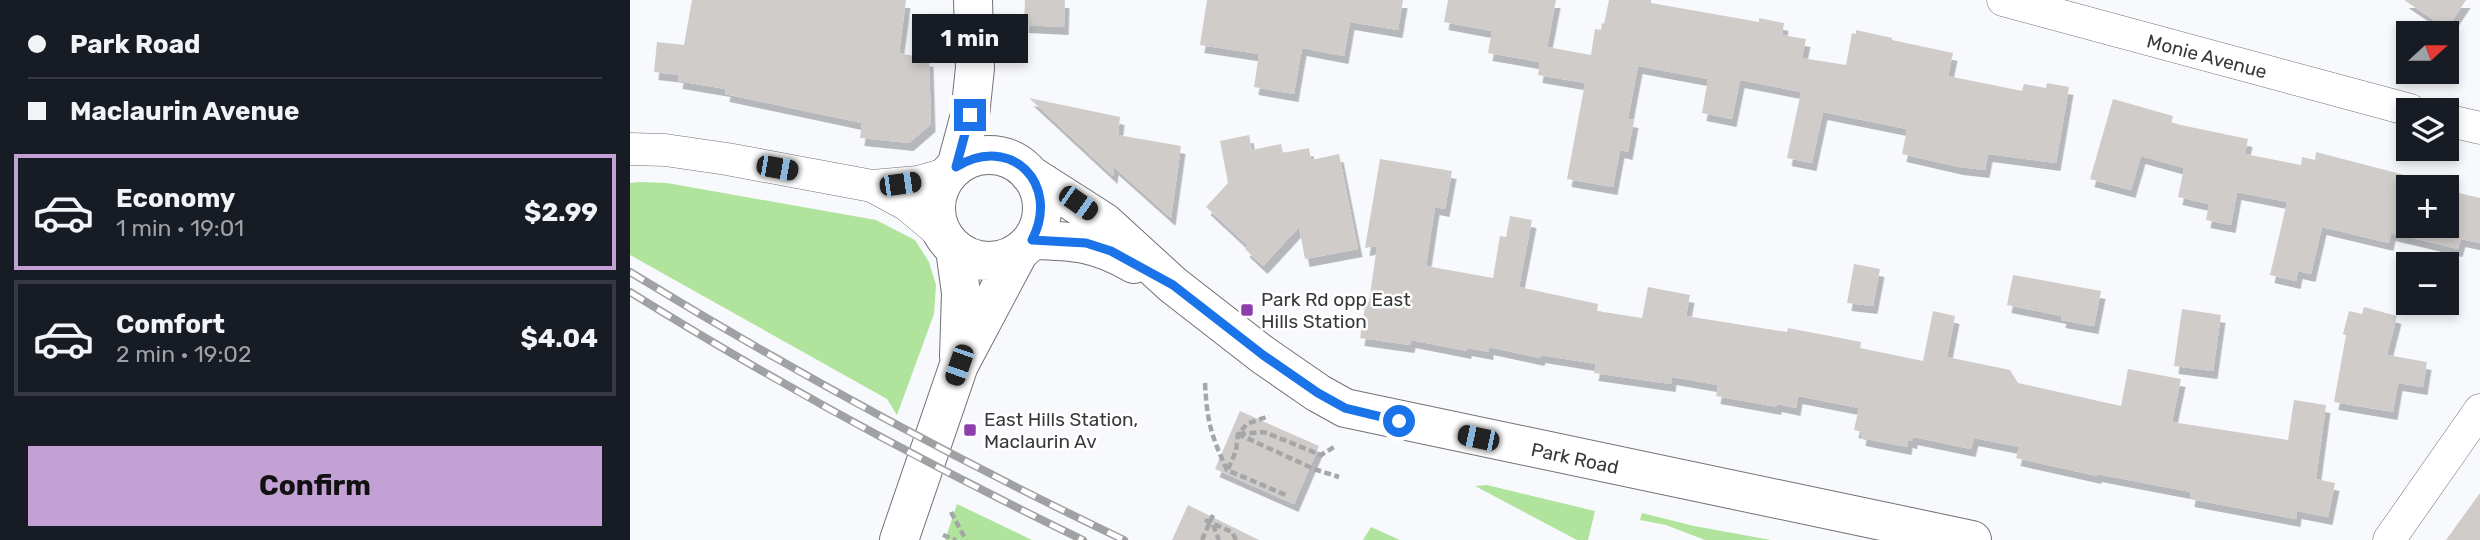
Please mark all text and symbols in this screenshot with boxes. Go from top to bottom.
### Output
callout: 1 min [912,13,1028,62]
north arrow [2396,21,2459,84]
map controls [2396,21,2459,315]
text: 1 min [941,24,999,52]
text: Park Road [70,29,200,60]
street label: Monie Avenue [2144,29,2269,84]
text: Maclaurin Avenue [70,96,299,127]
button: layers [2396,98,2459,161]
route end [954,99,986,131]
car [755,154,800,182]
car [878,171,923,197]
button: + [2396,175,2459,238]
icon: car [32,181,95,244]
car [1055,182,1102,224]
text: Economy [116,183,235,214]
text: $2.99 [524,197,598,228]
text: 1 min · 19:01 [116,214,244,242]
button: − [2396,252,2459,315]
place label: Park Rd opp East Hills Station [1261,288,1411,333]
marker: Park Rd opp East Hills Station [1239,302,1255,318]
icon: car [32,307,95,370]
text: Comfort [116,309,225,340]
text: $4.04 [520,323,598,354]
text: 2 min · 19:02 [116,340,251,368]
car [943,342,976,388]
route start [1383,405,1415,437]
place label: East Hills Station, Maclaurin Av [984,408,1138,453]
marker: East Hills Station, Maclaurin Av [962,422,978,438]
car [1456,423,1501,453]
street label: Park Road [1529,438,1621,479]
button: Confirm [28,446,602,526]

